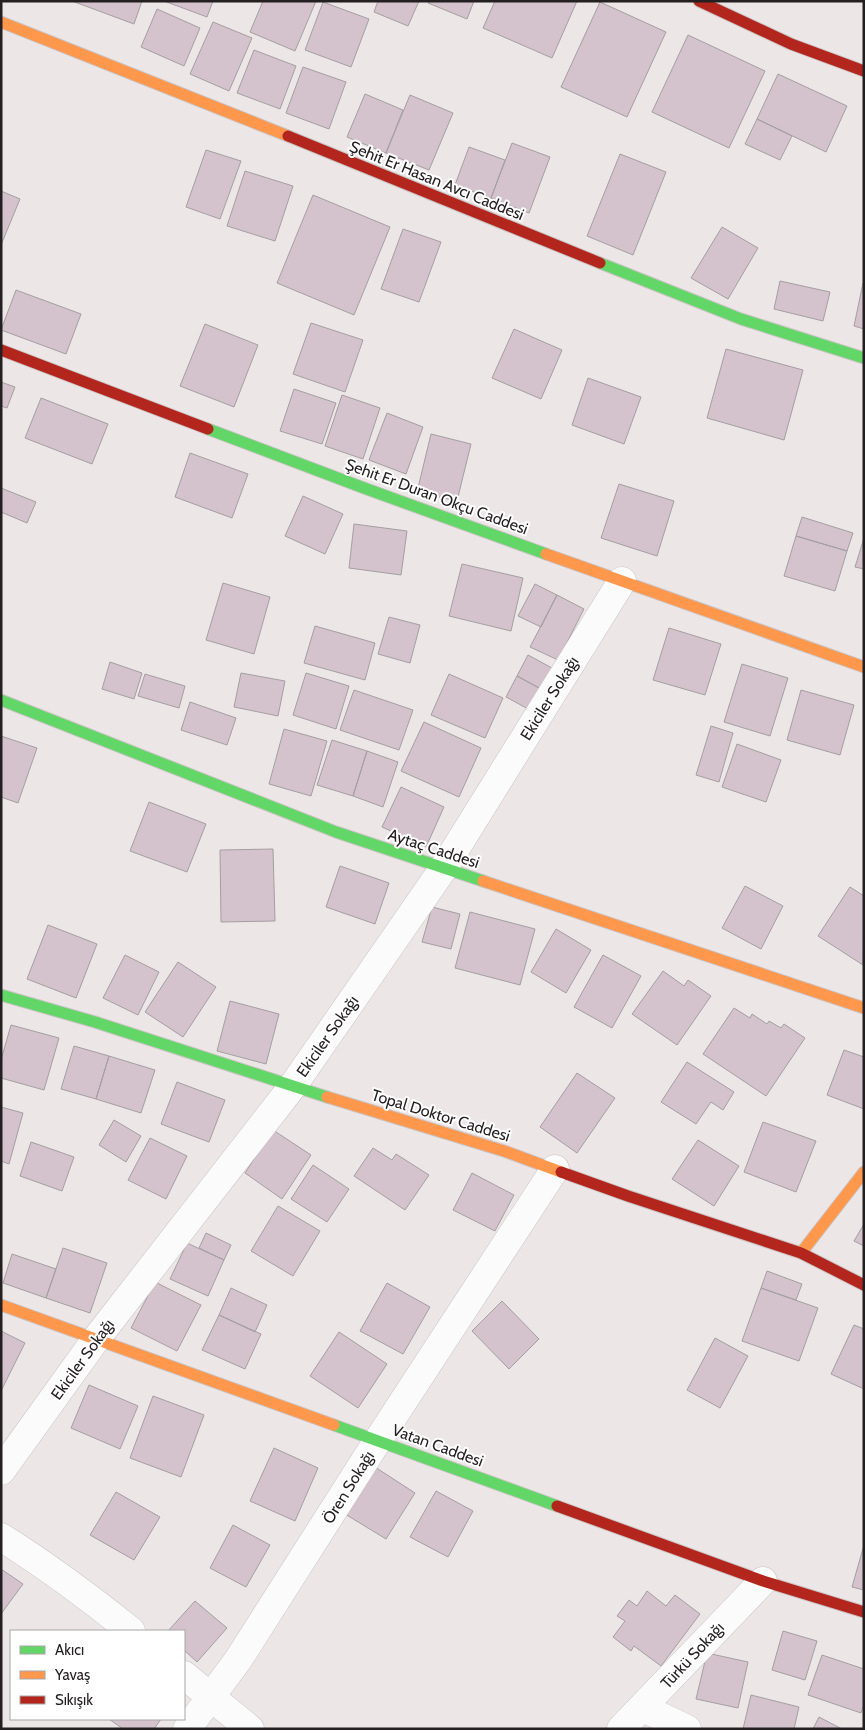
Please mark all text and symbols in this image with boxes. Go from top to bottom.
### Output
street label: Şehit Er Hasan Avcı Caddesi [347,137,527,224]
street label: Şehit Er Duran Okçu Caddesi [343,455,531,538]
street label: Ekiciler Sokağı [516,653,583,744]
street label: Aytaç Caddesi [386,825,482,872]
street label: Ekiciler Sokağı [292,992,362,1081]
street label: Topal Doktor Caddesi [369,1085,512,1146]
street label: Ekiciler Sokağı [47,1315,118,1403]
street label: Vatan Caddesi [390,1420,486,1471]
street label: Ören Sokağı [319,1447,378,1527]
street label: Türkü Sokağı [657,1618,728,1693]
legend [10,1630,185,1720]
text: Akıcı [55,1641,84,1659]
text: Yavaş [54,1666,90,1684]
text: Sıkışık [55,1691,93,1709]

